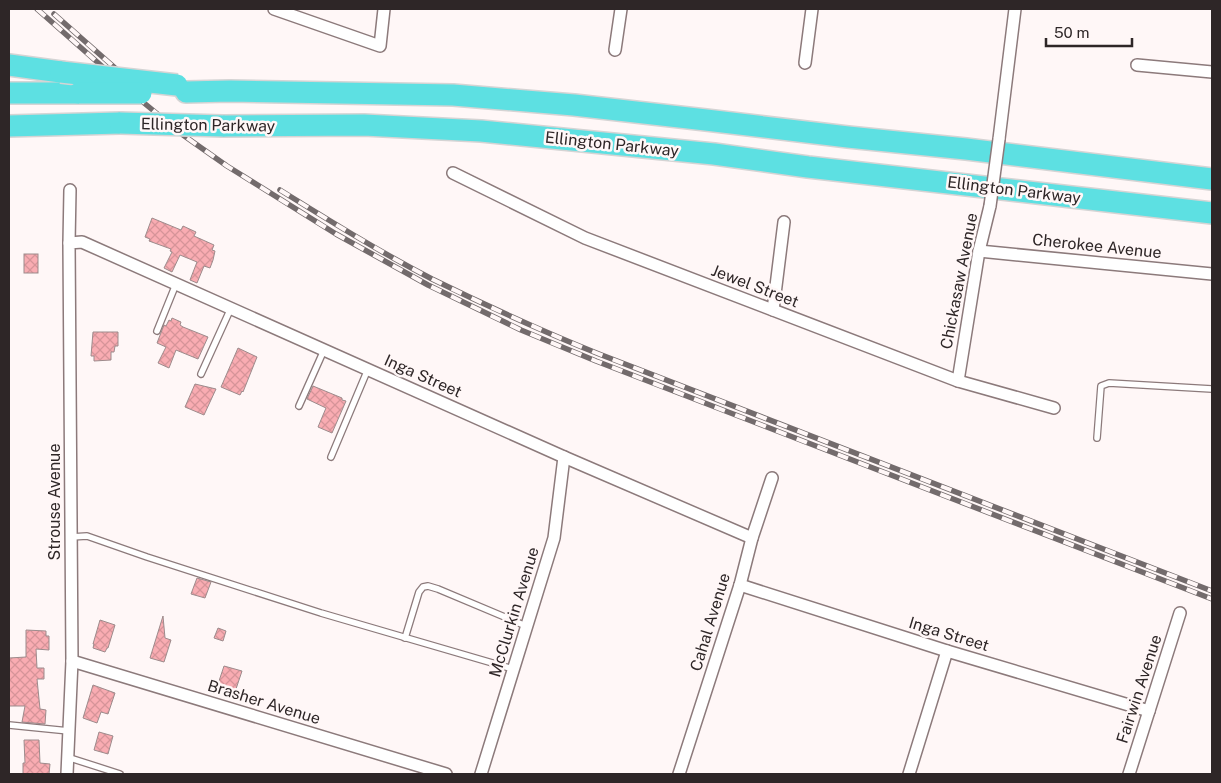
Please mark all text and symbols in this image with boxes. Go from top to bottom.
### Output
scale bar [1046,15,1132,47]
text: 50 m [1054,24,1089,41]
street label: Ellington Parkway [141,114,276,136]
street label: Ellington Parkway [544,128,680,161]
street label: Ellington Parkway [946,172,1082,208]
street label: Chickasaw Avenue [936,211,982,351]
street label: Cherokee Avenue [1031,230,1163,262]
street label: Jewel Street [709,261,801,311]
street label: Inga Street [381,350,465,402]
street label: Strouse Avenue [45,444,64,560]
street label: McClurkin Avenue [485,545,543,679]
street label: Cahal Avenue [686,571,734,673]
street label: Inga Street [907,613,991,655]
street label: Fairwin Avenue [1112,632,1166,746]
street label: Brasher Avenue [205,676,323,728]

